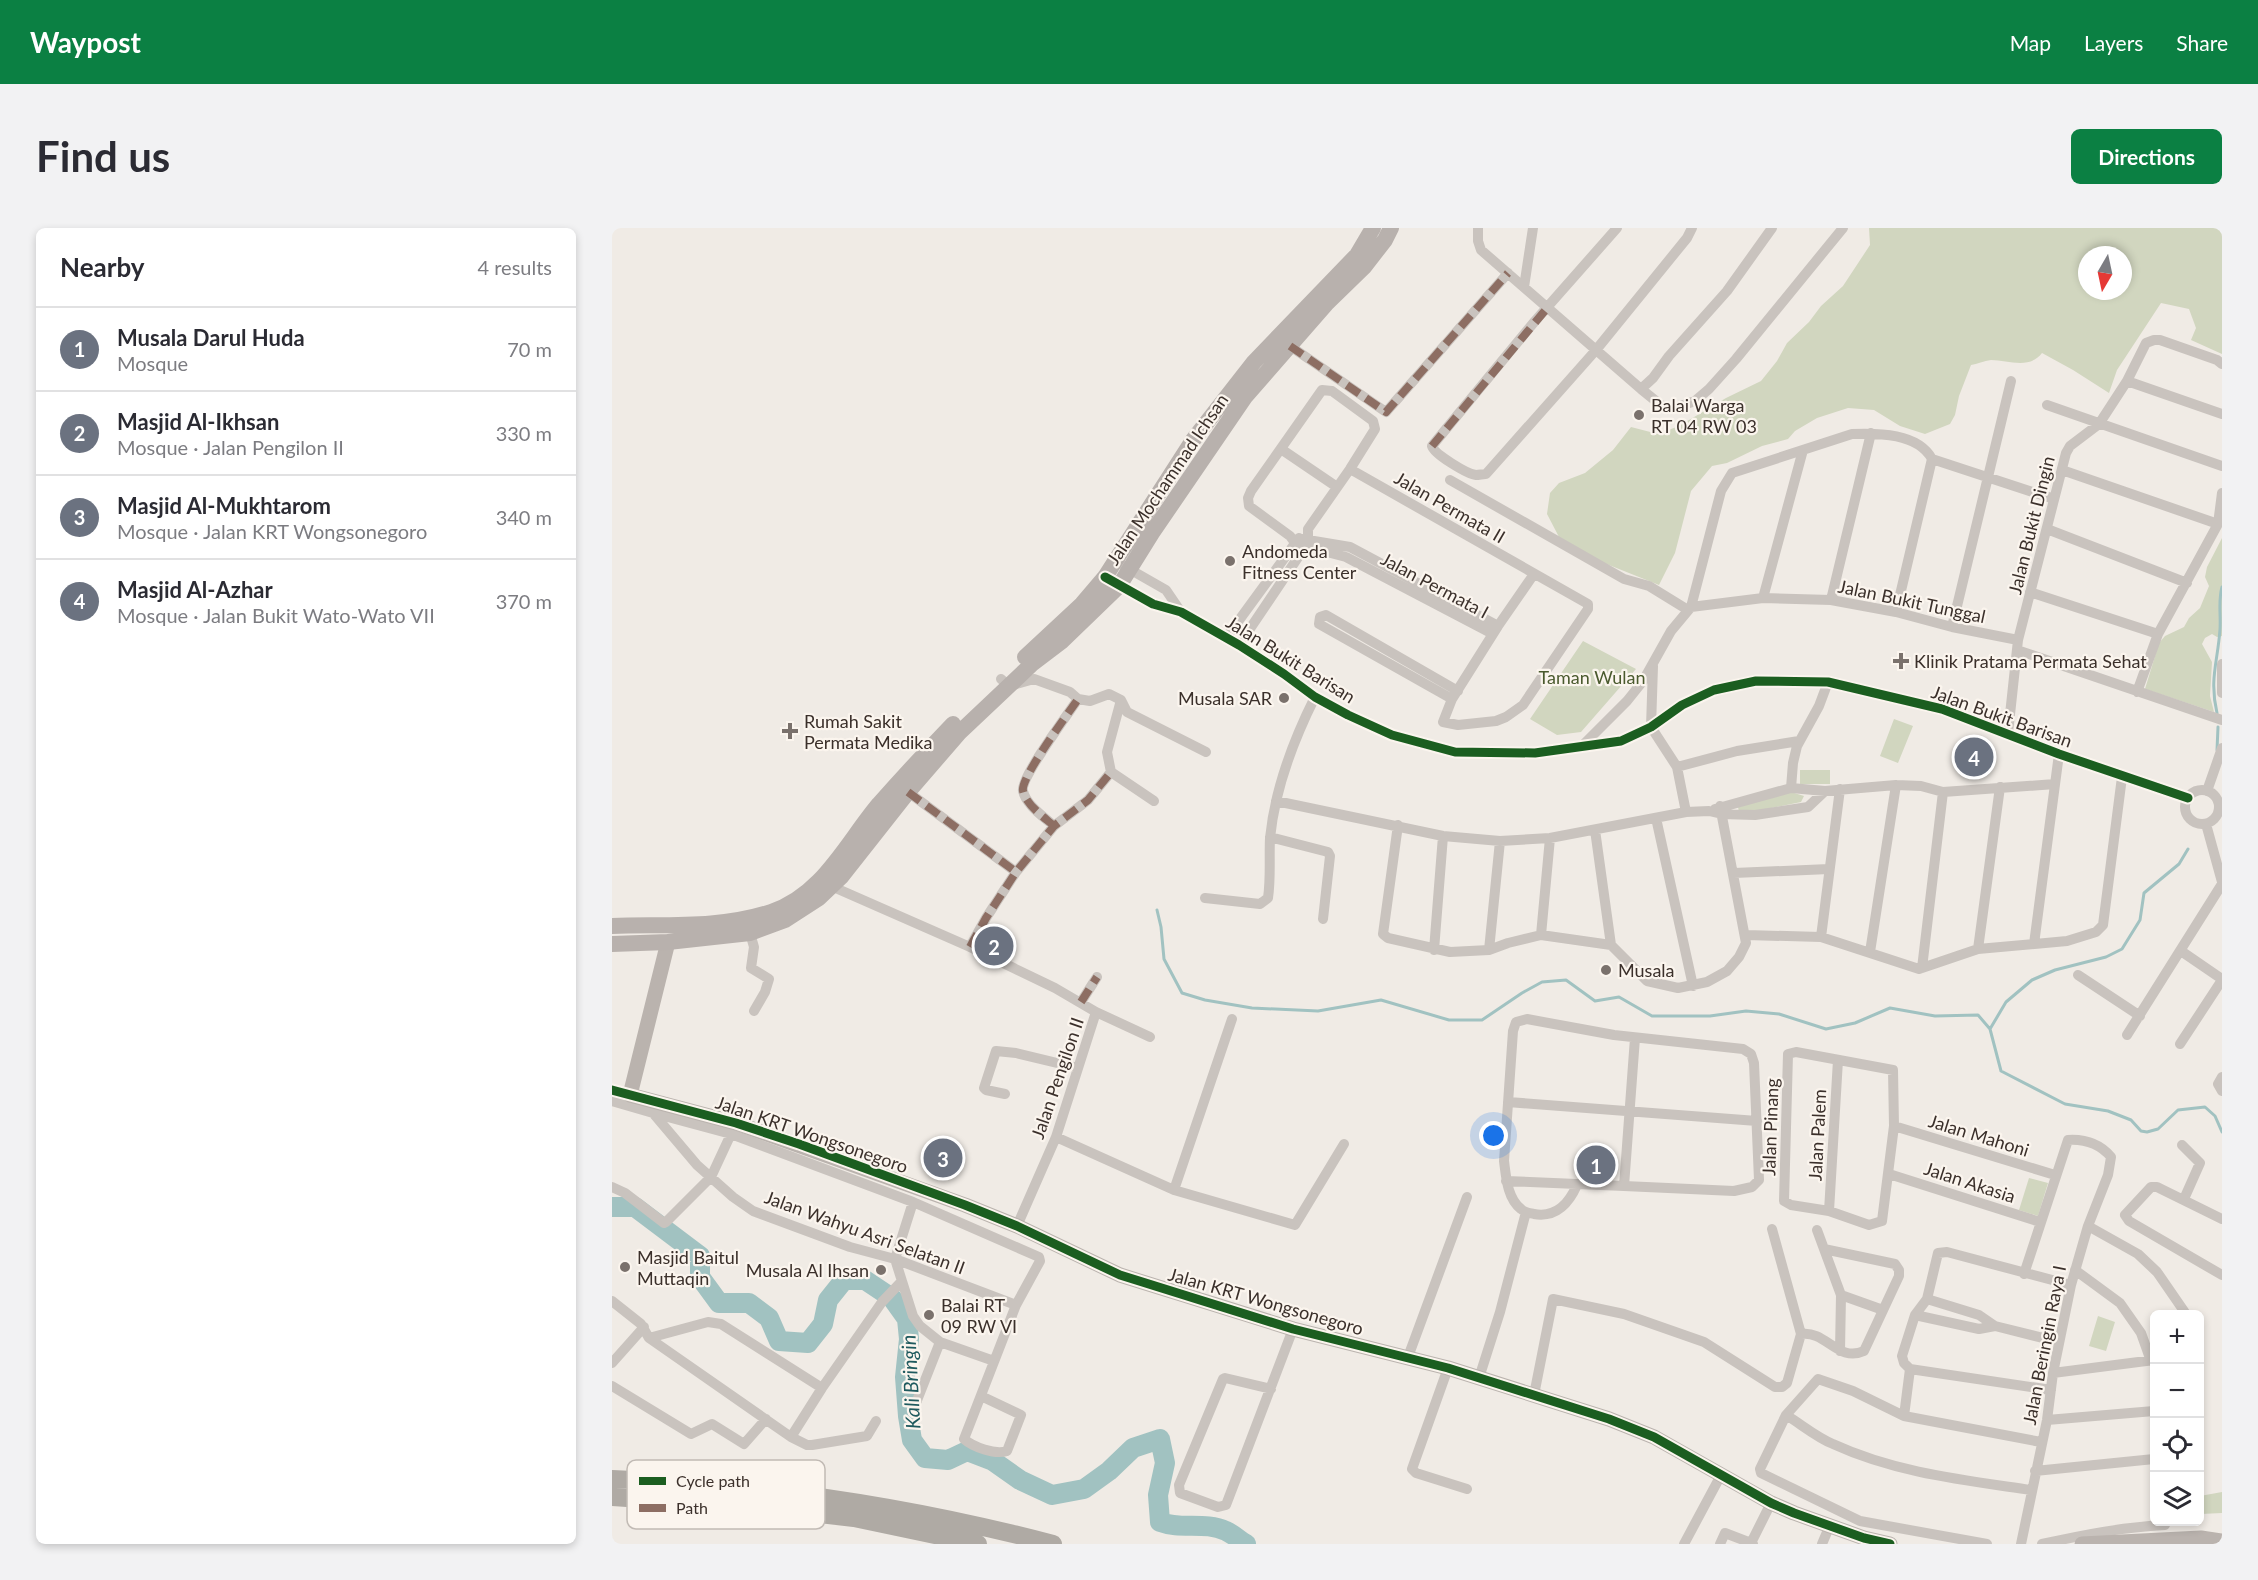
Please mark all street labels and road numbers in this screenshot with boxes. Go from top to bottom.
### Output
street label: Jalan Mochammad Ichsan [1101,389,1233,569]
street label: Jalan Bukit Dingin [2003,454,2059,596]
street label: Jalan Permata II [1391,466,1509,548]
street label: Jalan Permata I [1377,547,1493,623]
street label: Jalan Bukit Tunggal [1836,575,1988,627]
street label: Jalan Bukit Barisan [1222,610,1360,708]
street label: Jalan Bukit Barisan [1929,680,2075,752]
street label: Jalan Pengilon II [1026,1014,1088,1142]
street label: Jalan Pinang [1757,1078,1783,1176]
street label: Jalan Palem [1804,1088,1830,1182]
street label: Jalan KRT Wongsonegoro [713,1091,911,1177]
street label: Jalan Mahoni [1926,1109,2032,1161]
street label: Jalan Akasia [1922,1157,2018,1207]
street label: Jalan Wahyu Asri Selatan II [762,1186,968,1278]
street label: Jalan KRT Wongsonegoro [1166,1263,1366,1339]
street label: Jalan Beringin Raya I [2018,1263,2070,1427]

